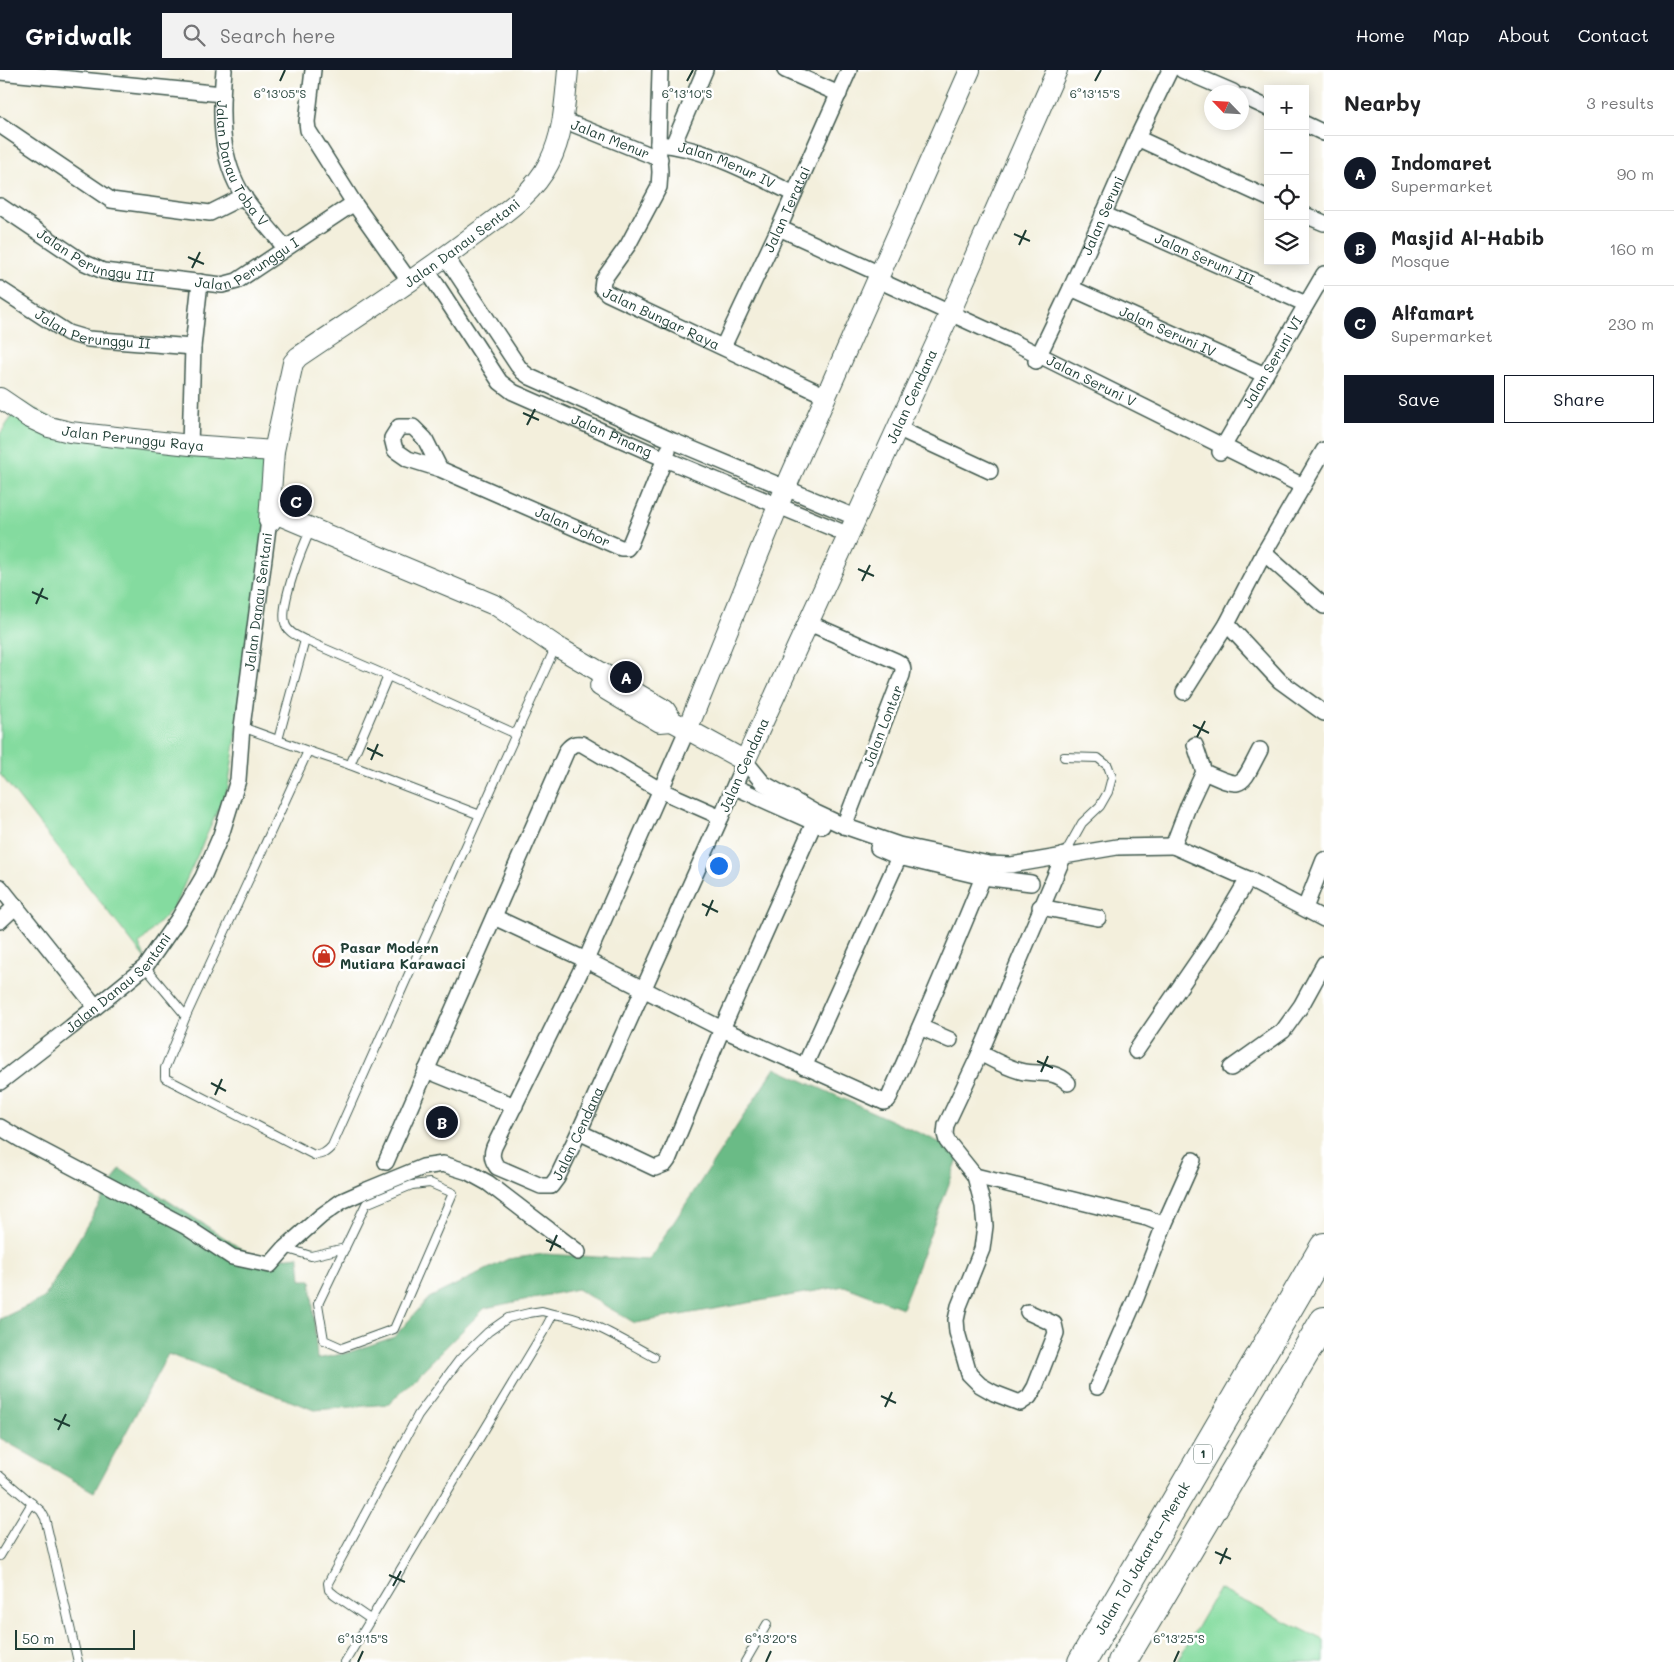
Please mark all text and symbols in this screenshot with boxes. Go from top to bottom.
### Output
search box [162,13,512,58]
text: Gridwalk [25,20,132,51]
icon: search [180,21,208,49]
text: Search here [220,23,336,48]
text: Home [1356,23,1405,47]
text: Map [1433,23,1469,47]
text: About [1497,23,1550,47]
text: Contact [1578,23,1649,47]
text: 6°13'05"S [254,85,306,101]
text: 6°13'10"S [662,85,713,101]
text: 6°13'15"S [1070,85,1120,101]
north arrow [1204,85,1249,130]
map controls [1264,85,1309,265]
button: + [1264,85,1309,130]
text: Nearby [1344,89,1421,116]
text: 3 results [1586,92,1654,113]
street label: Jalan Danau Toba V [213,100,273,230]
street label: Jalan Menur [568,114,653,163]
button: − [1264,130,1309,175]
street label: Jalan Menur IV [676,137,779,192]
text: Indomaret [1391,150,1492,175]
street label: Jalan Teratai [759,163,814,255]
text: A [1354,163,1366,184]
text: 90 m [1617,163,1654,184]
street label: Jalan Seruni [1077,173,1128,258]
button: locate [1264,175,1309,220]
text: Supermarket [1391,175,1493,196]
street label: Jalan Danau Sentani [400,194,524,292]
button: layers [1264,220,1309,265]
street label: Jalan Perunggu III [33,224,155,286]
text: Masjid Al-Habib [1391,225,1544,250]
street label: Jalan Seruni III [1152,228,1258,289]
street label: Jalan Perunggu I [194,233,302,294]
text: B [1355,238,1365,259]
text: 160 m [1609,238,1654,259]
text: Mosque [1391,250,1450,271]
street label: Jalan Bungar Raya [600,282,723,354]
text: Alfamart [1391,300,1474,325]
street label: Jalan Seruni IV [1117,301,1219,361]
street label: Jalan Perunggu II [32,304,151,353]
street label: Jalan Seruni VI [1238,312,1306,412]
text: C [1354,313,1366,334]
text: 230 m [1608,313,1654,334]
text: Supermarket [1391,325,1493,346]
street label: Jalan Cendana [882,346,941,446]
street label: Jalan Seruni V [1044,350,1140,411]
button: Save [1344,375,1494,423]
button: Share [1504,375,1654,423]
street label: Jalan Pinang [569,409,655,461]
street label: Jalan Perunggu Raya [60,420,205,455]
pin: C [280,482,312,520]
street label: Jalan Johor [532,502,613,551]
street label: Jalan Danau Sentani [239,531,276,672]
pin: A [610,658,642,696]
street label: Jalan Lontar [858,682,907,769]
street label: Jalan Cendana [714,715,773,815]
your location [706,853,732,879]
street label: Jalan Danau Sentani [61,929,175,1037]
place label: Pasar Modern Mutiara Karawaci [340,938,466,973]
shop icon: Pasar Modern Mutiara Karawaci [312,944,336,968]
street label: Jalan Cendana [547,1083,607,1183]
pin: B [426,1103,458,1141]
road number: 1 [1194,1445,1212,1464]
street label: Jalan Tol Jakarta–Merak [1090,1478,1194,1638]
scale bar [15,1627,135,1650]
text: 50 m [22,1629,54,1648]
text: 6°13'15"S [338,1630,388,1646]
text: 6°13'20"S [745,1630,797,1646]
text: 6°13'25"S [1153,1630,1205,1646]

